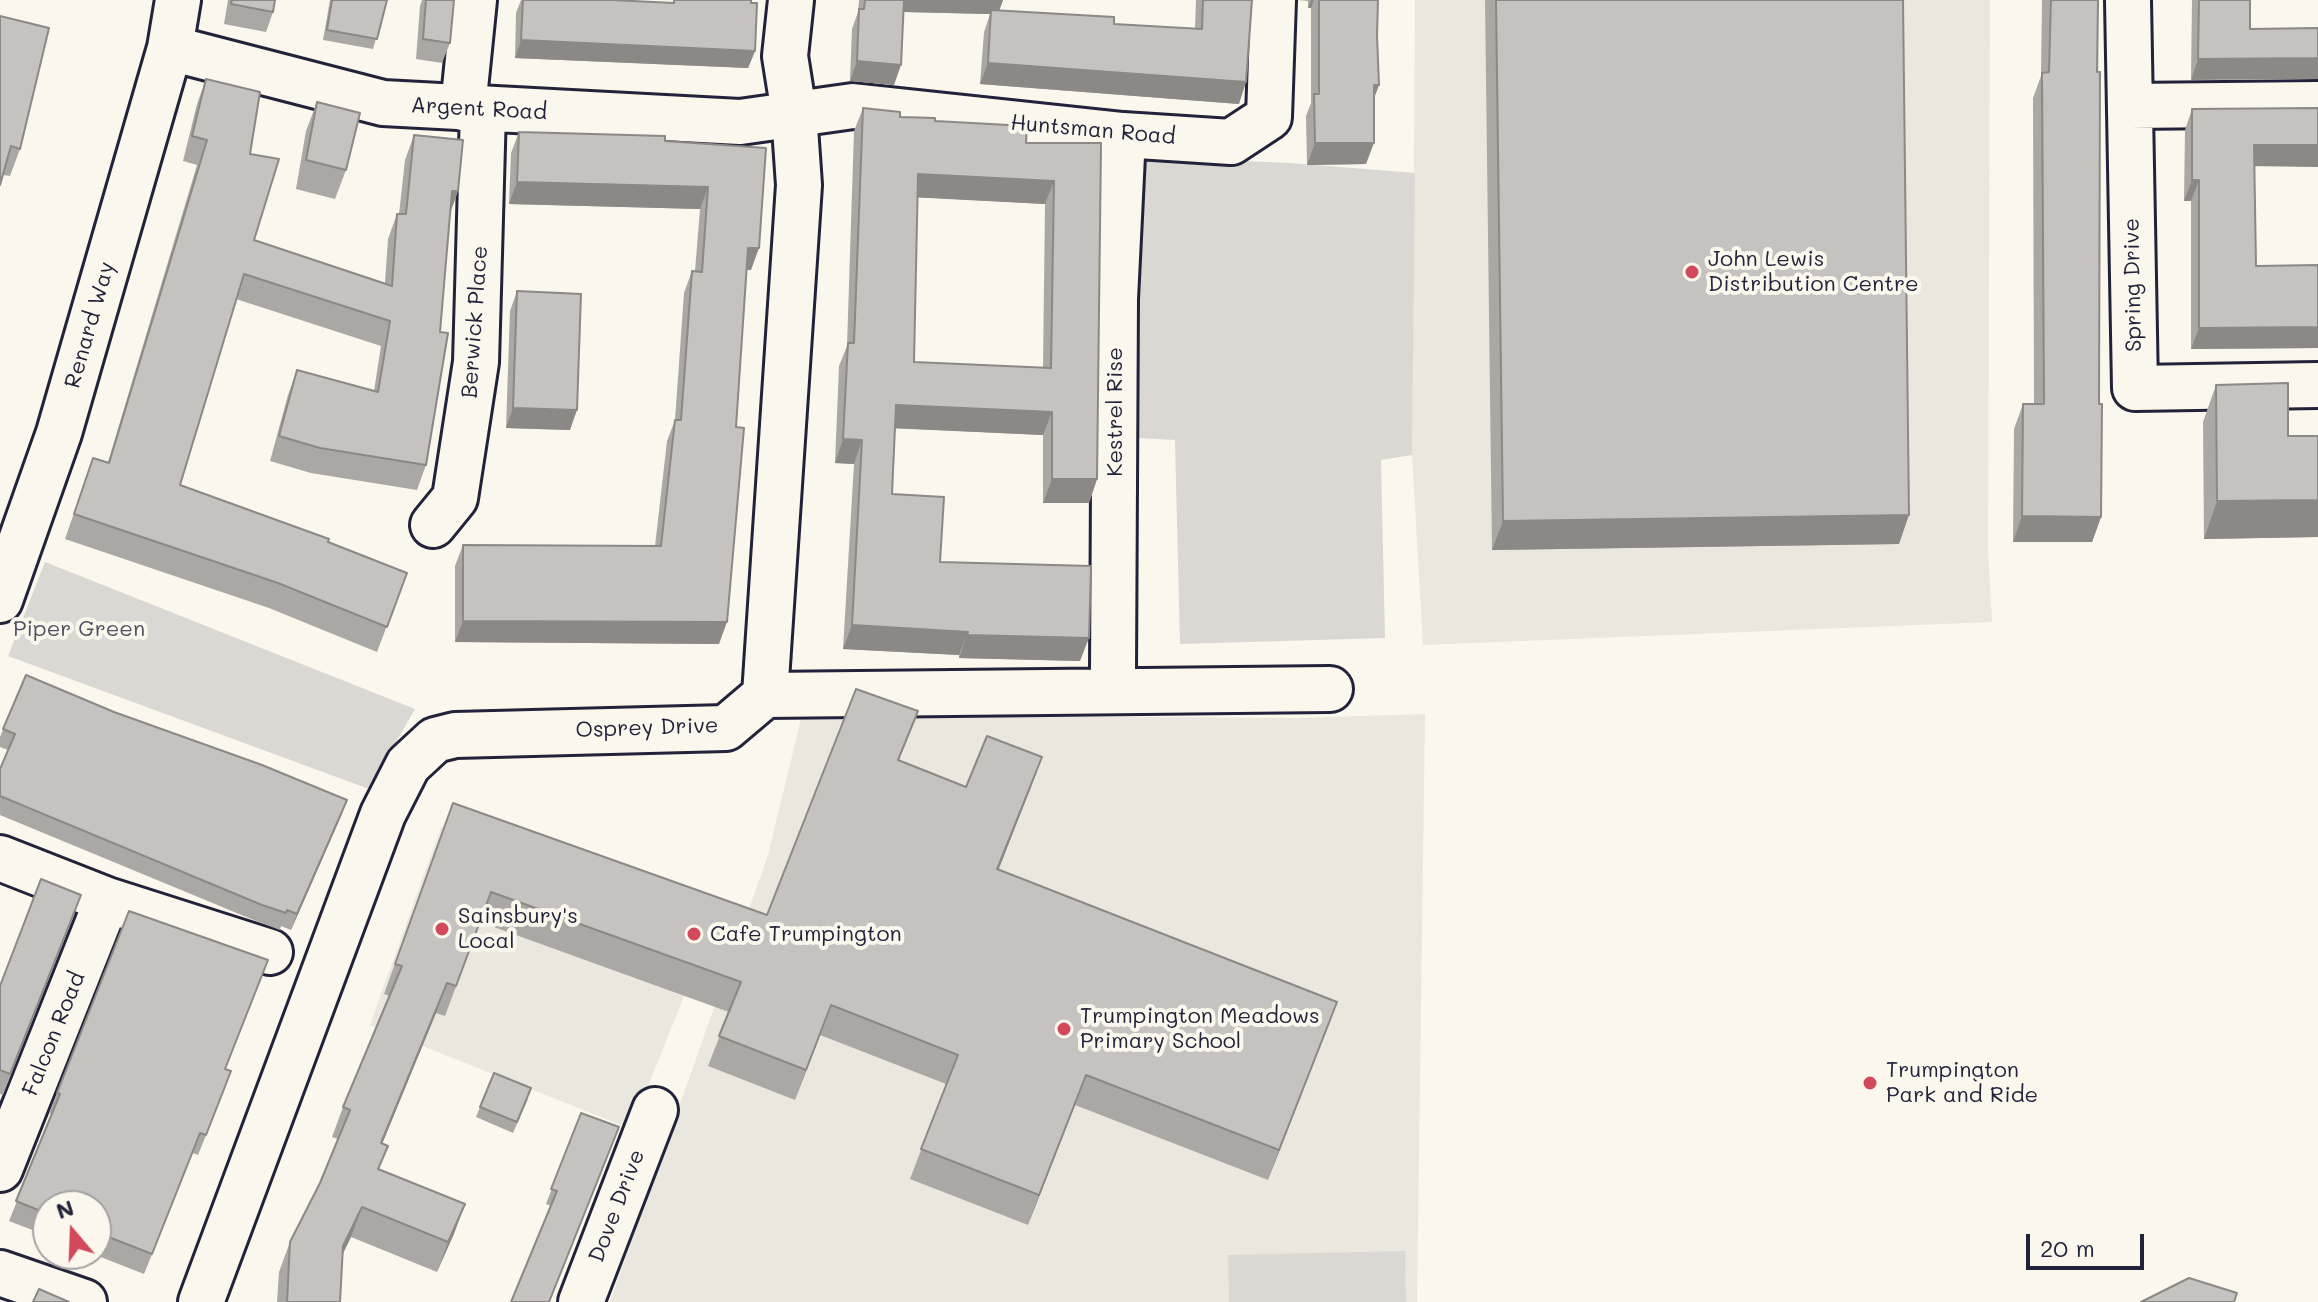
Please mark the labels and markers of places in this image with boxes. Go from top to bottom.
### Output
place label: John Lewis Distribution Centre [1708,246,1919,298]
marker: John Lewis Distribution Centre [1683,263,1701,281]
place label: Sainsbury's Local [458,903,578,954]
marker: Sainsbury's Local [433,920,451,938]
place label: Cafe Trumpington [710,921,902,947]
marker: Cafe Trumpington [685,925,703,943]
place label: Trumpington Meadows Primary School [1080,1003,1320,1054]
marker: Trumpington Meadows Primary School [1055,1020,1073,1038]
place label: Trumpington Park and Ride [1886,1057,2038,1108]
marker: Trumpington Park and Ride [1861,1074,1879,1092]

